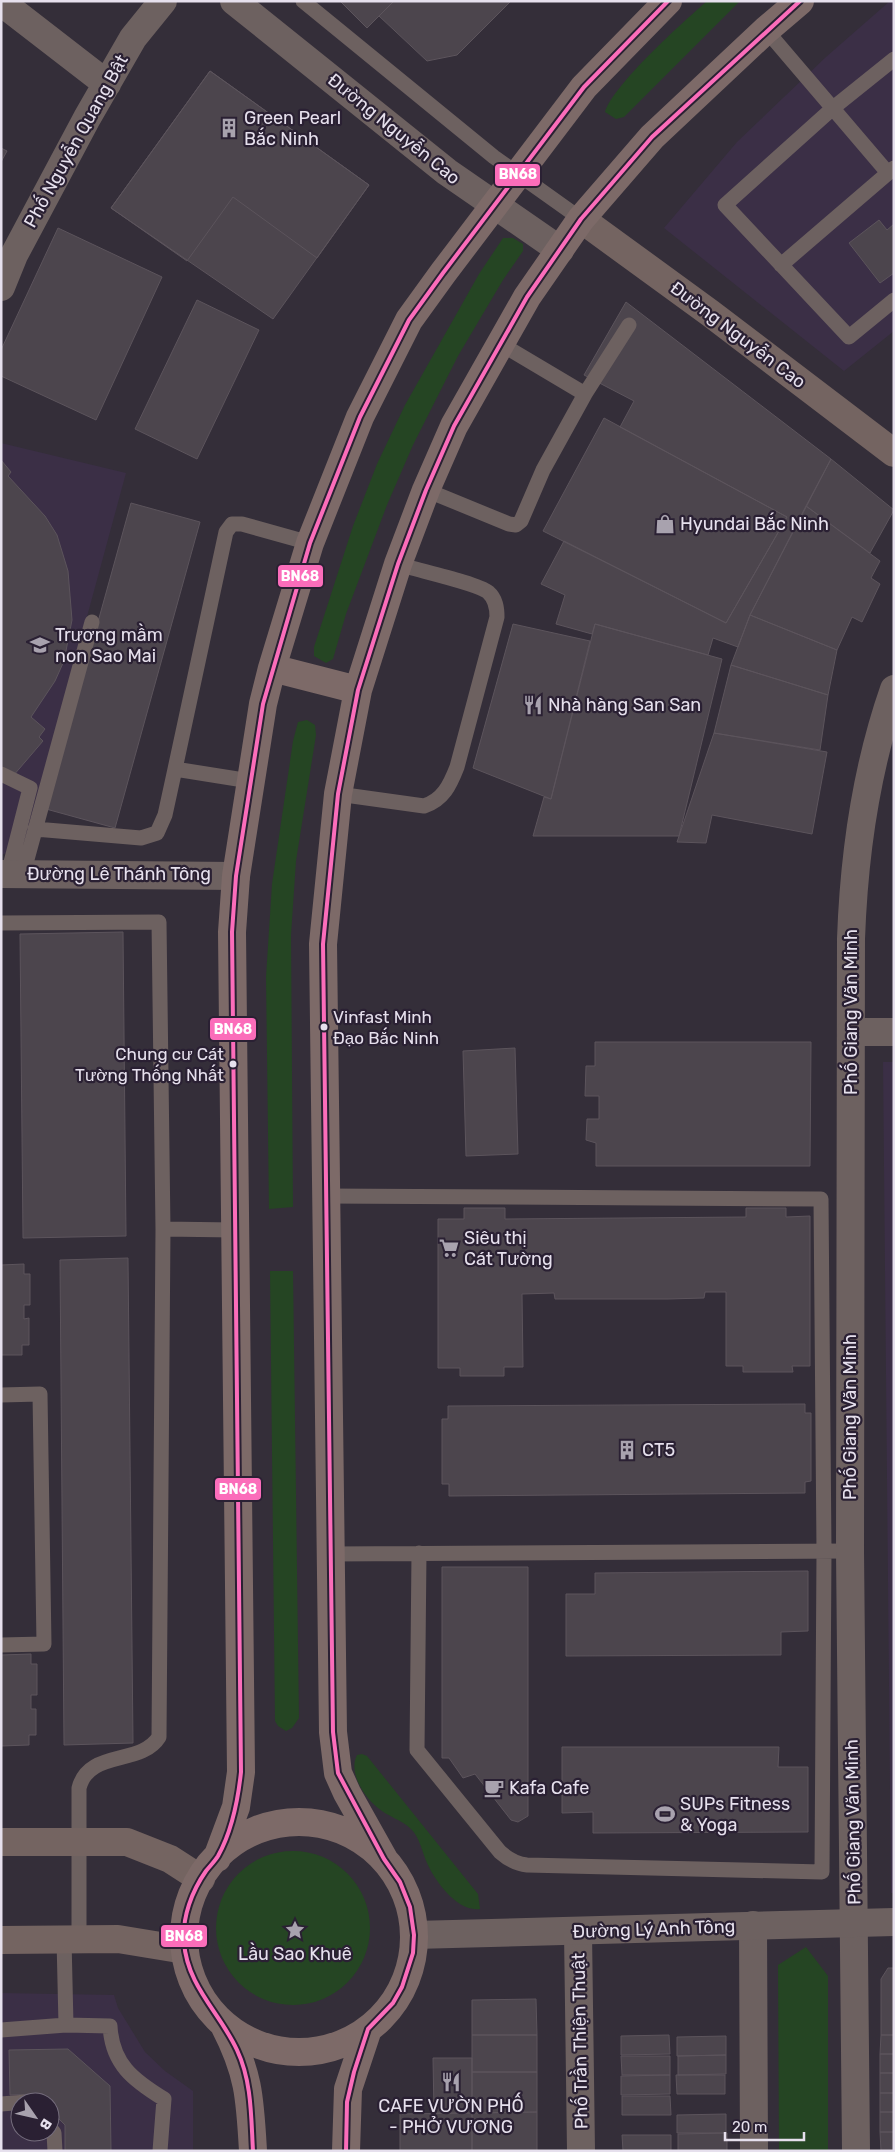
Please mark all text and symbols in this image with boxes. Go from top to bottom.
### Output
street label: Phố Nguyễn Quang Bật [19,50,133,231]
street label: Đường Nguyễn Cao [323,68,465,189]
place label: Green Pearl Bắc Ninh [244,107,341,150]
building icon: Green Pearl Bắc Ninh [218,117,240,139]
line badge: BN68 [494,163,541,187]
text: BN68 [499,166,537,183]
street label: Đường Nguyễn Cao [666,276,811,393]
place label: Hyundai Bắc Ninh [680,512,829,535]
shop icon: Hyundai Bắc Ninh [654,513,676,535]
line badge: BN68 [277,564,324,588]
text: BN68 [281,568,319,585]
place label: Trương mầm non Sao Mai [55,623,163,667]
school or university icon: Trương mầm non Sao Mai [29,634,51,656]
restaurant icon: Nhà hàng San San [522,694,544,716]
place label: Nhà hàng San San [548,694,701,716]
street label: Đường Lê Thánh Tông [27,863,211,885]
street label: Phố Giang Văn Minh [839,929,862,1095]
place label: Vinfast Minh Đạo Bắc Ninh [333,1007,439,1048]
line badge: BN68 [209,1017,257,1041]
text: BN68 [214,1021,252,1038]
marker: Vinfast Minh Đạo Bắc Ninh [319,1022,329,1032]
place label: Chung cư Cát Tường Thống Nhất [75,1044,224,1085]
marker: Chung cư Cát Tường Thống Nhất [228,1059,238,1069]
place label: Siêu thị Cát Tường [464,1227,553,1270]
supermarket icon: Siêu thị Cát Tường [438,1237,460,1259]
street label: Phố Giang Văn Minh [838,1334,861,1500]
building icon: CT5 [616,1439,638,1461]
place label: CT5 [642,1439,675,1461]
line badge: BN68 [214,1477,262,1501]
text: BN68 [219,1481,257,1498]
street label: Phố Giang Văn Minh [840,1739,865,1905]
cafe icon: Kafa Cafe [483,1777,505,1799]
place label: Kafa Cafe [509,1777,589,1799]
place label: SUPs Fitness & Yoga [680,1793,790,1836]
sports icon: SUPs Fitness & Yoga [654,1803,676,1825]
street label: Đường Lý Anh Tông [572,1915,736,1943]
place icon: Lầu Sao Khuê [284,1919,306,1941]
line badge: BN68 [160,1924,208,1948]
text: BN68 [165,1928,203,1945]
place label: Lầu Sao Khuê [238,1942,352,1965]
street label: Phố Trần Thiện Thuật [567,1953,593,2129]
restaurant icon: CAFE VƯỜN PHỐ - PHỞ VƯƠNG [440,2071,462,2093]
north arrow [10,2092,60,2142]
place label: CAFE VƯỜN PHỐ - PHỞ VƯƠNG [378,2092,524,2138]
scale bar [725,2110,804,2142]
text: B [35,2115,55,2133]
text: 20 m [732,2118,767,2136]

